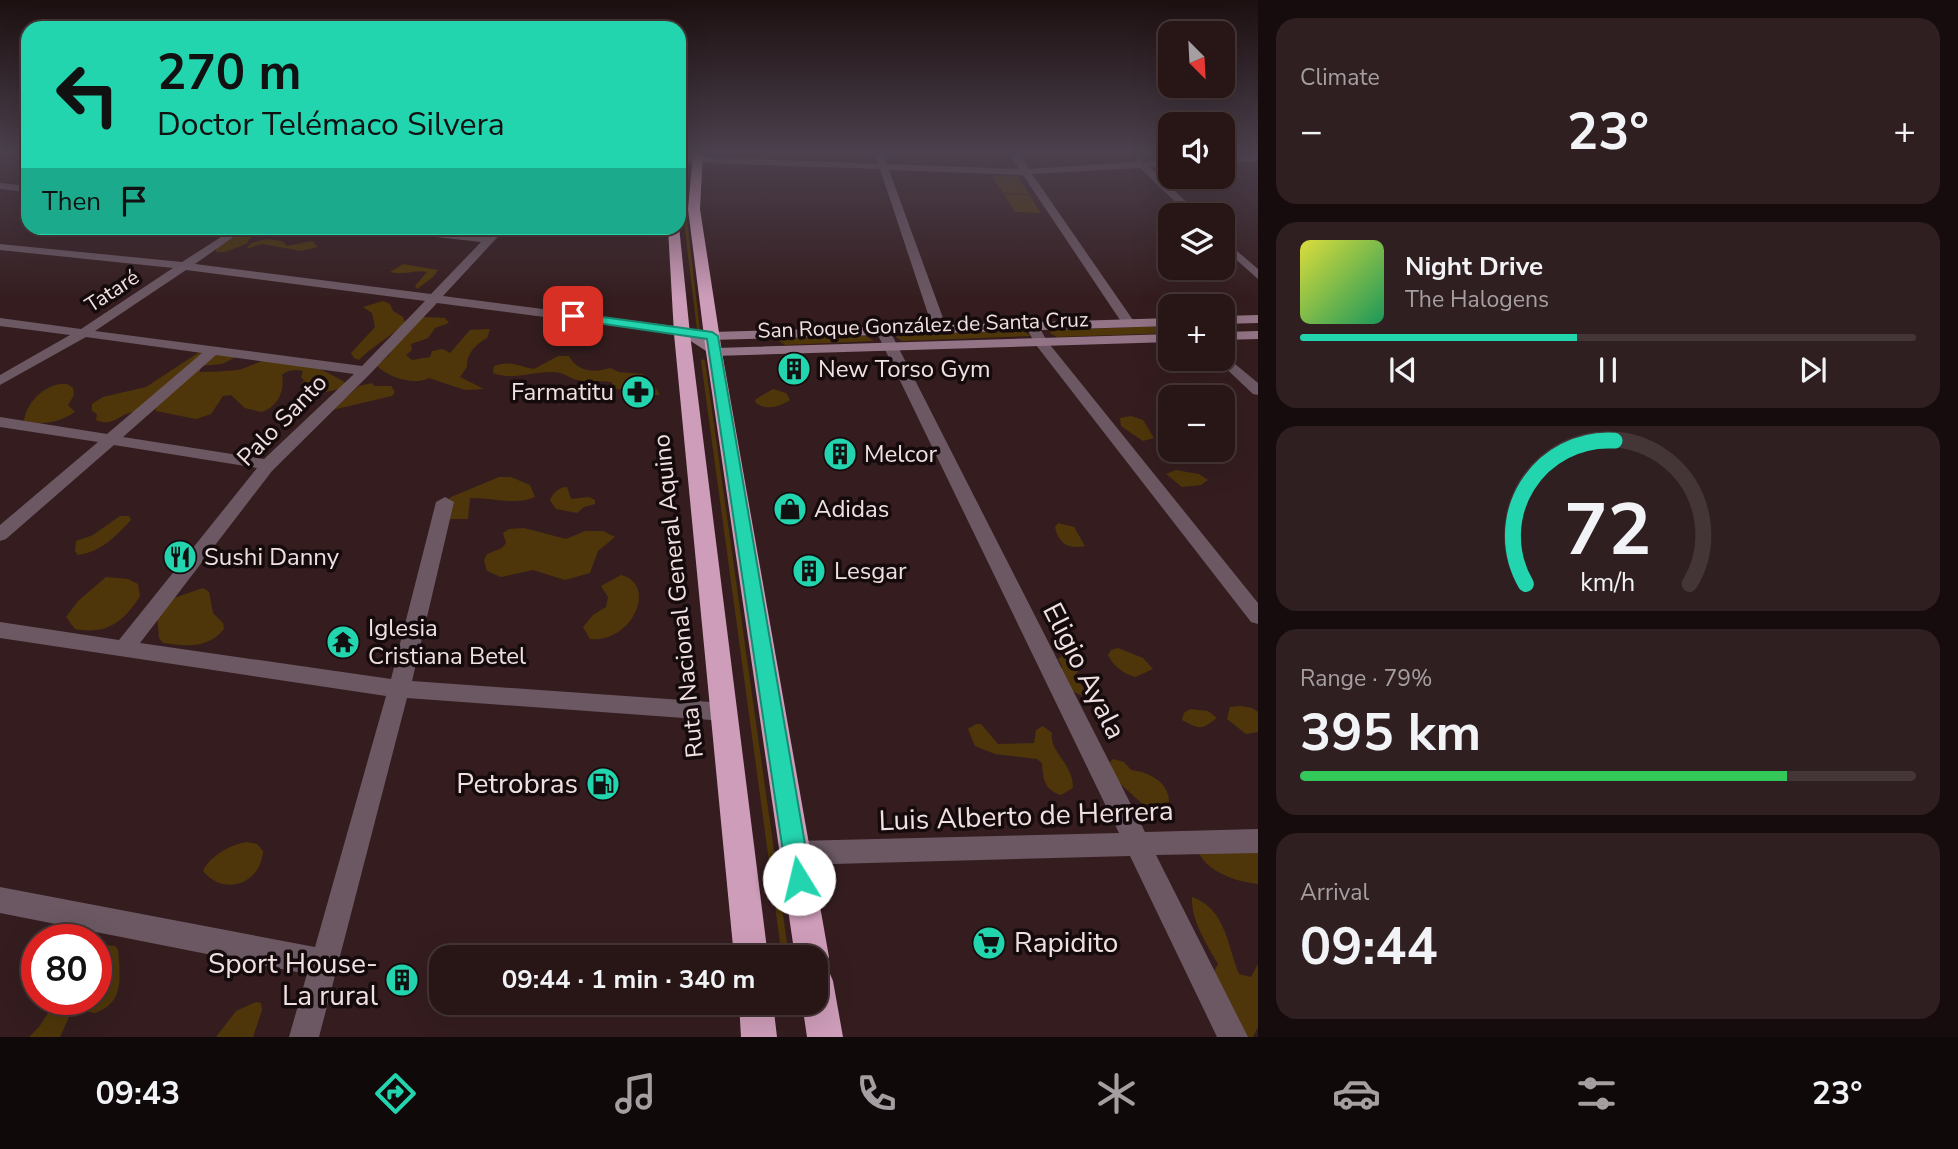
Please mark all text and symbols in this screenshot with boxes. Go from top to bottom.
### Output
north arrow [1158,21,1236,98]
map controls [1158,21,1235,462]
text: 270 m [157,39,301,106]
icon: left [42,49,133,140]
text: Climate [1300,62,1380,93]
text: 23° [1567,96,1649,167]
text: Doctor Telémaco Silvera [157,103,505,146]
text: − [1300,106,1323,157]
text: + [1893,106,1916,157]
button: sound [1158,112,1235,189]
icon: arrive [115,182,153,220]
text: Then [42,184,101,219]
button: layers [1158,203,1235,280]
text: Night Drive [1405,249,1543,284]
street label: Tataré [80,263,144,319]
text: The Halogens [1405,284,1549,315]
pin [543,286,603,346]
button: + [1158,294,1235,371]
icon: arrive [554,297,592,335]
street label: San Roque González de Santa Cruz [757,305,1089,345]
building icon: New Torso Gym [775,350,813,388]
icon: previous [1384,351,1422,389]
icon: pause [1589,351,1627,389]
icon: next [1794,351,1832,389]
place label: New Torso Gym [818,353,991,385]
street label: Palo Santo [230,367,334,473]
pharmacy icon: Farmatitu [619,373,657,411]
place label: Farmatitu [511,376,614,408]
button: − [1158,385,1235,462]
street label: Ruta Nacional General Aquino [645,433,711,759]
building icon: Melcor [821,435,859,473]
place label: Melcor [864,438,937,470]
text: 72 [1564,481,1652,581]
shop icon: Adidas [771,490,809,528]
place label: Adidas [814,493,889,525]
restaurant icon: Sushi Danny [161,538,199,576]
place label: Sushi Danny [204,541,340,573]
building icon: Lesgar [790,552,828,590]
place label: Lesgar [834,555,907,587]
text: km/h [1580,566,1636,600]
street label: Eligio Ayala [1033,596,1135,746]
place label: Iglesia Cristiana Betel [368,612,526,672]
temple icon: Iglesia Cristiana Betel [324,623,362,661]
text: Range · 79% [1300,663,1432,694]
text: 395 km [1300,697,1481,768]
place label: Petrobras [456,765,578,803]
fuel station icon: Petrobras [584,765,622,803]
street label: Luis Alberto de Herrera [878,792,1174,840]
position arrow [762,842,836,916]
text: Arrival [1300,877,1369,908]
text: 09:44 [1300,911,1438,982]
speed limit sign: 80 [21,924,112,1015]
supermarket icon: Rapidito [970,924,1008,962]
place label: Rapidito [1014,924,1118,962]
place label: Sport House- La rural [208,945,379,1015]
building icon: Sport House- La rural [383,961,421,999]
text: 09:44 · 1 min · 340 m [502,962,755,997]
icon: directions [371,1069,420,1118]
icon: music [611,1069,660,1118]
icon: phone [852,1069,901,1118]
icon: climate [1092,1069,1141,1118]
icon: car [1332,1069,1381,1118]
icon: filters [1572,1069,1621,1118]
text: 09:43 [96,1072,180,1115]
text: 23° [1812,1072,1862,1115]

